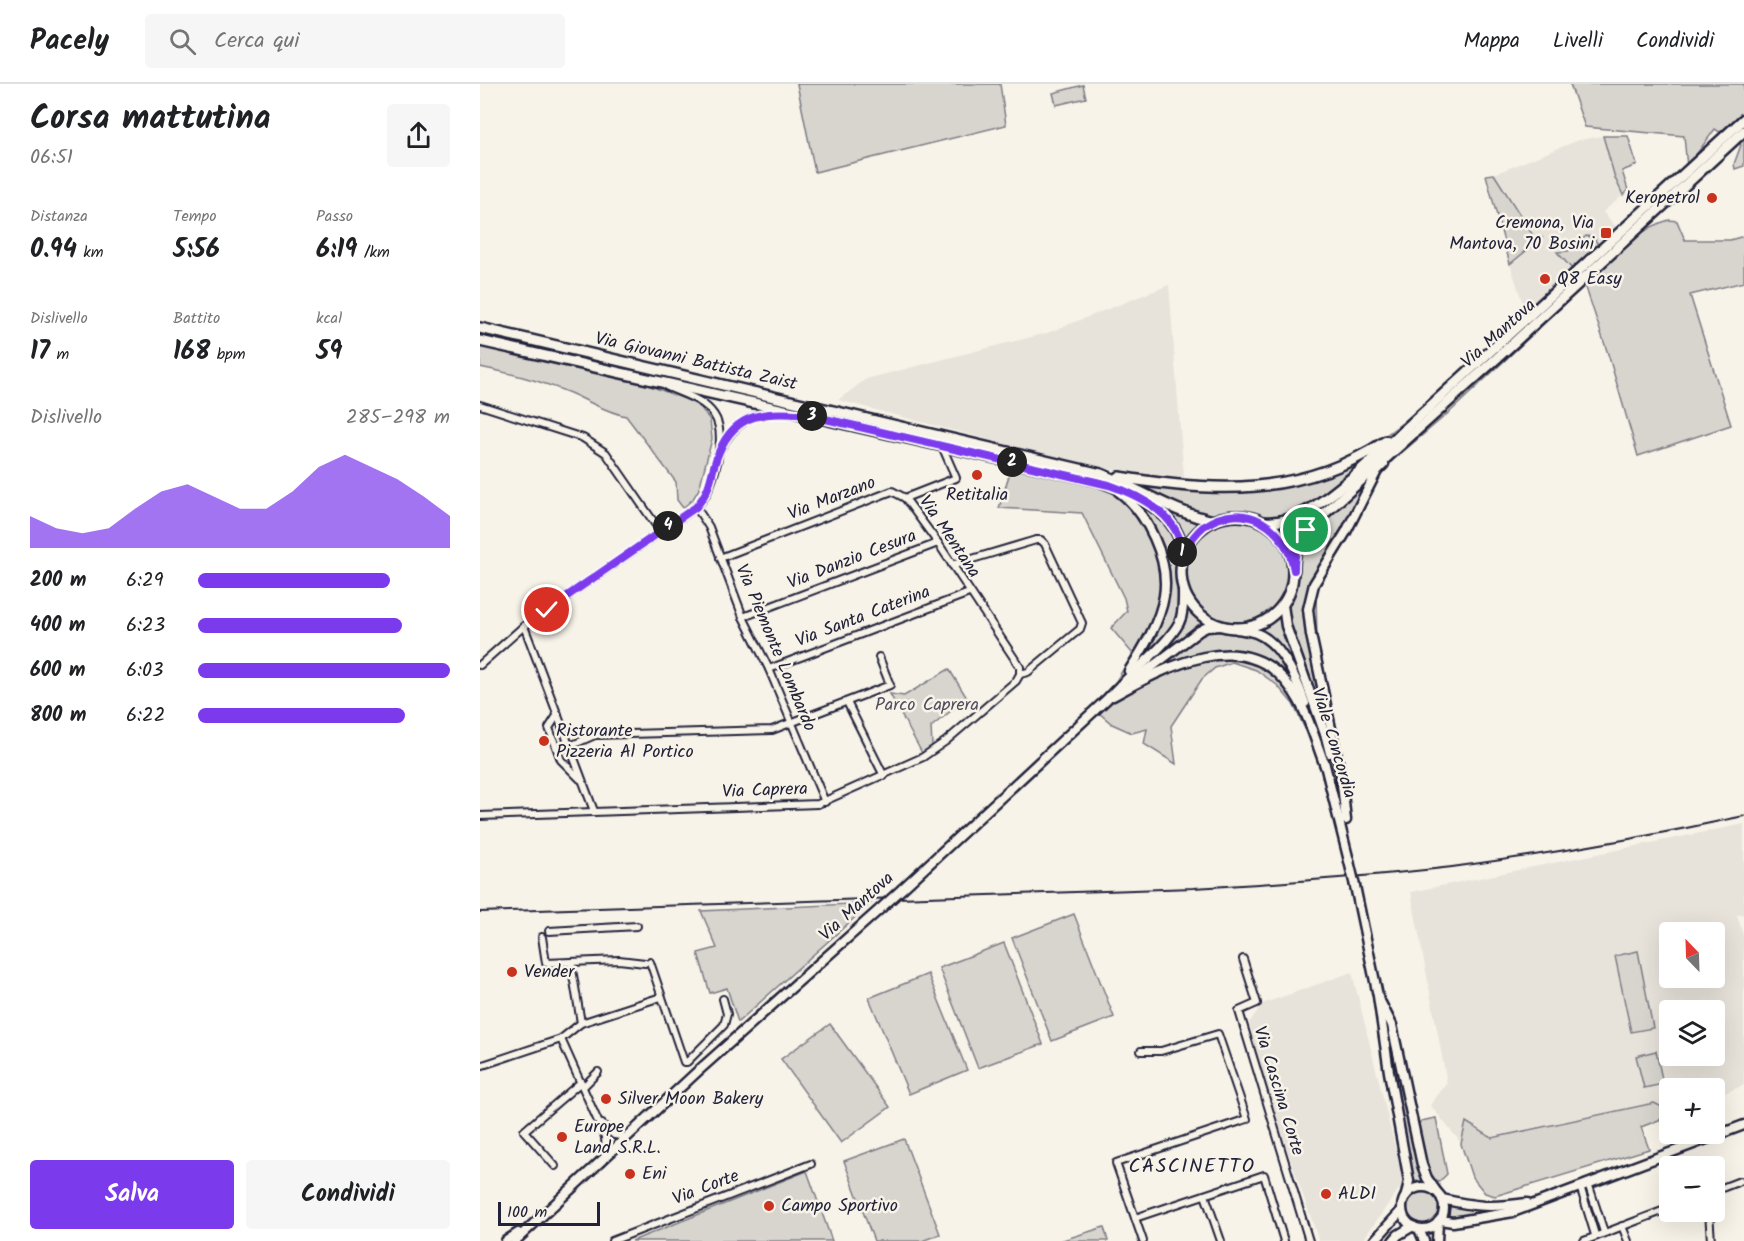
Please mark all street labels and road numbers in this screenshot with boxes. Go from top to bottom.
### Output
street label: Via Mantova [1455,292,1543,376]
street label: Via Giovanni Battista Zaist [592,325,801,400]
street label: Via Marzano [784,469,880,529]
street label: Via Mentana [910,490,988,584]
street label: Via Danzio Cesura [783,522,921,598]
street label: Via Piemonte Lombardo [727,560,823,736]
street label: Via Santa Caterina [791,578,935,656]
street label: Viale Concordia [1302,684,1364,802]
street label: Via Caprera [722,775,808,807]
street label: Via Mantova [813,865,901,949]
street label: Via Cascina Corte [1245,1023,1311,1159]
street label: Via Corte [668,1162,744,1214]

